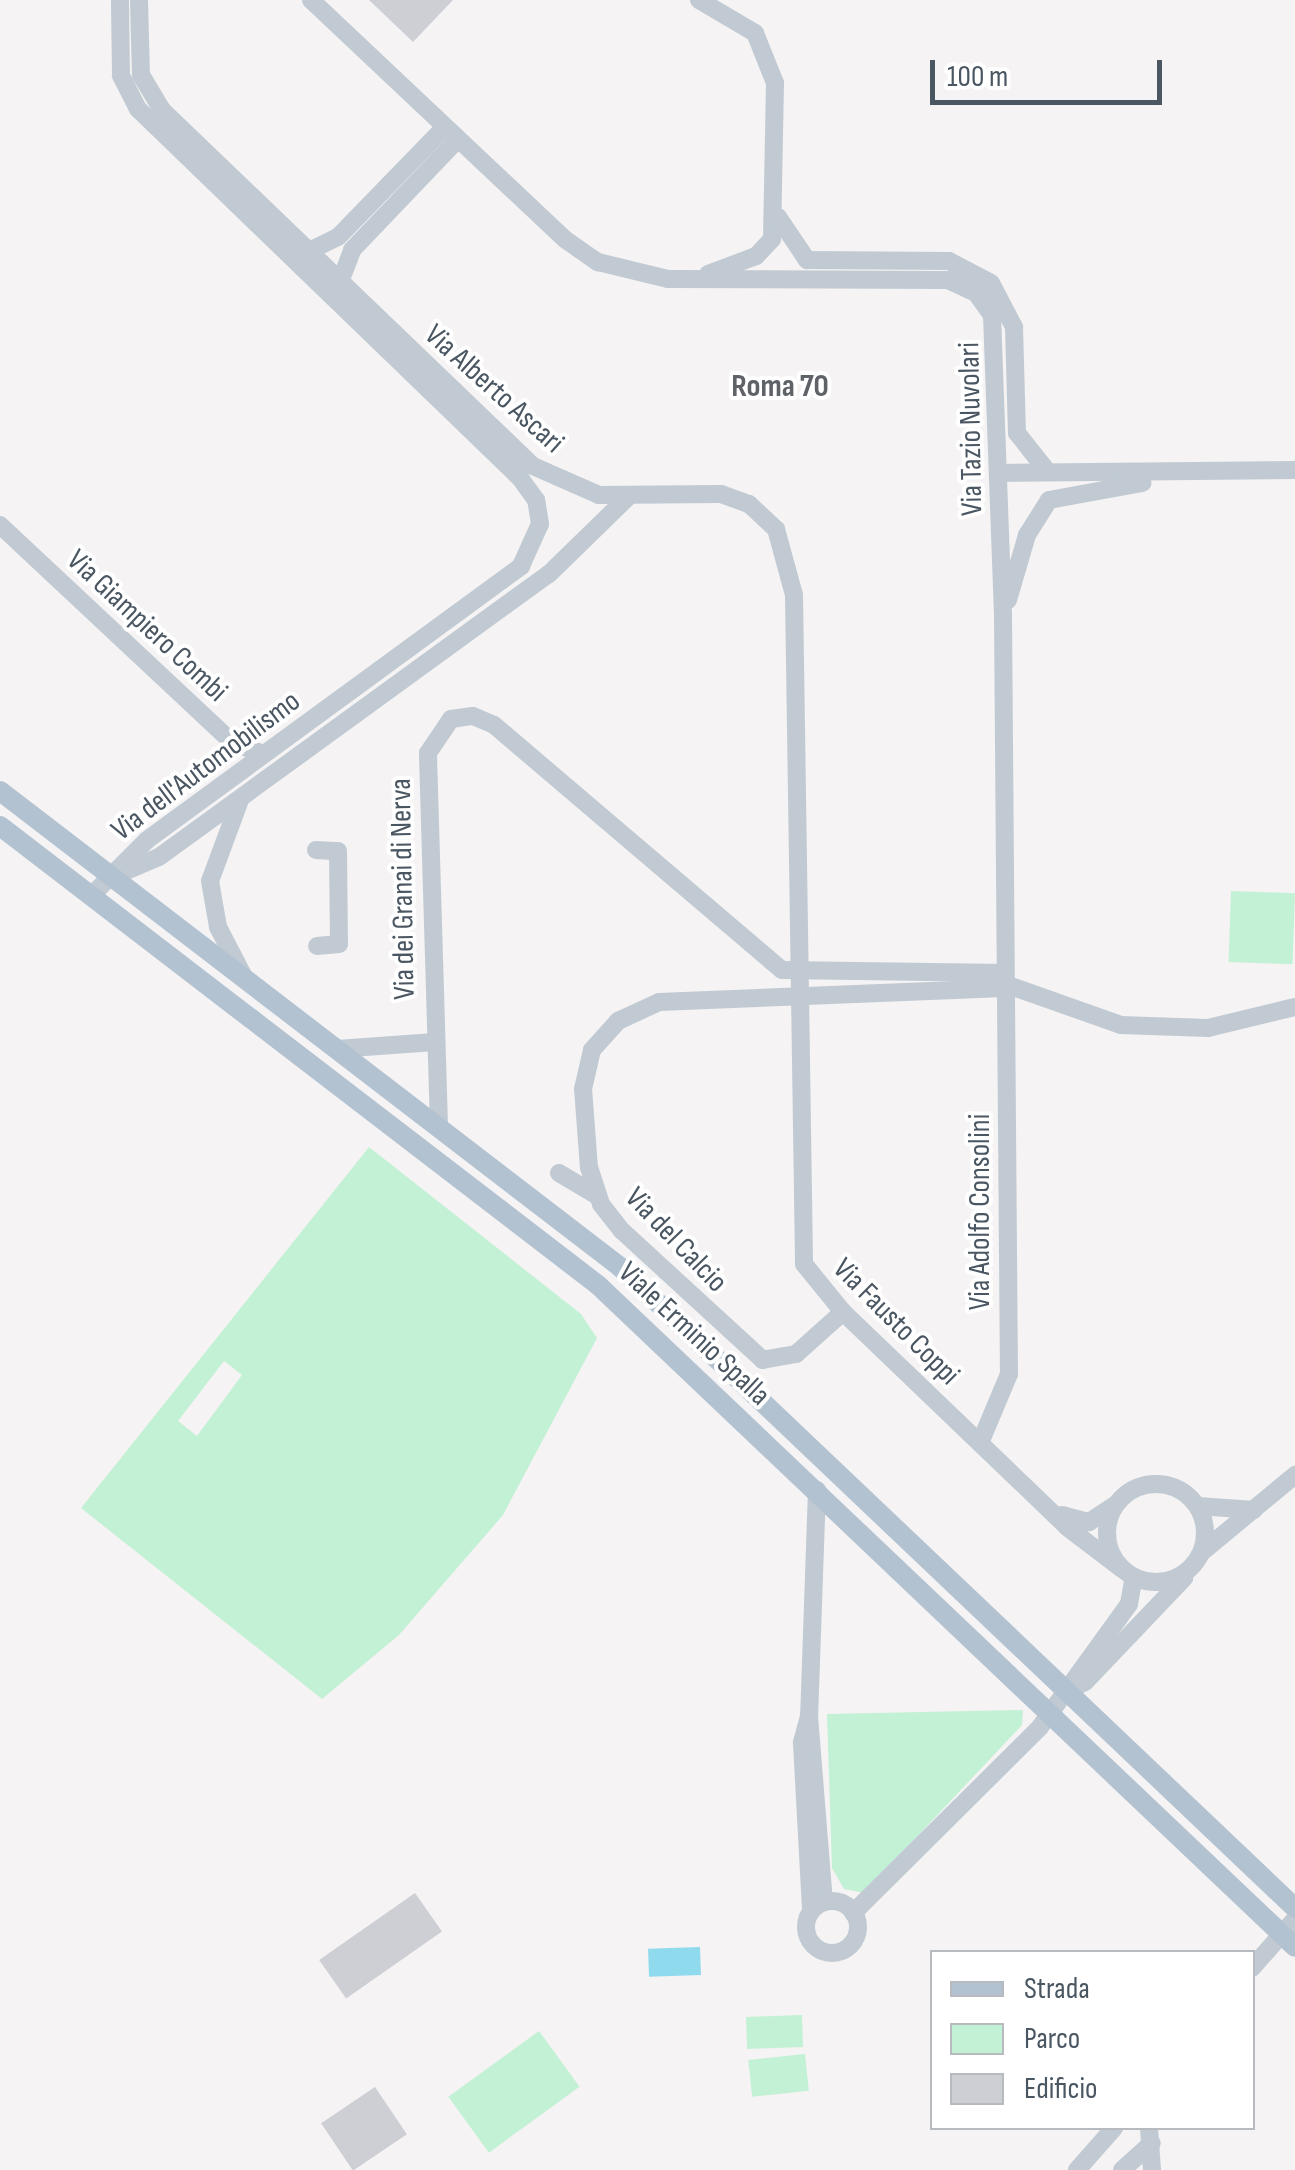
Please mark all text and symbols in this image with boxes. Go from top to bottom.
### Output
scale bar [935,40,1168,102]
text: 100 m [947,59,1008,95]
street label: Via Alberto Ascari [417,317,571,461]
street label: Via Tazio Nuvolari [951,342,991,516]
district label: Roma 70 [731,368,829,406]
street label: Via Giampiero Combi [59,543,235,709]
street label: Via dell'Automobilismo [105,683,307,849]
street label: Via dei Granai di Nerva [383,778,423,1000]
street label: Via Adolfo Consolini [962,1114,998,1310]
street label: Via del Calcio [617,1180,735,1300]
street label: Via Fausto Coppi [825,1251,967,1393]
street label: Viale Erminio Spalla [611,1255,777,1413]
legend [930,1950,1255,2130]
text: Strada [1024,1971,1090,2007]
text: Parco [1024,2021,1080,2057]
text: Edificio [1024,2071,1097,2107]

